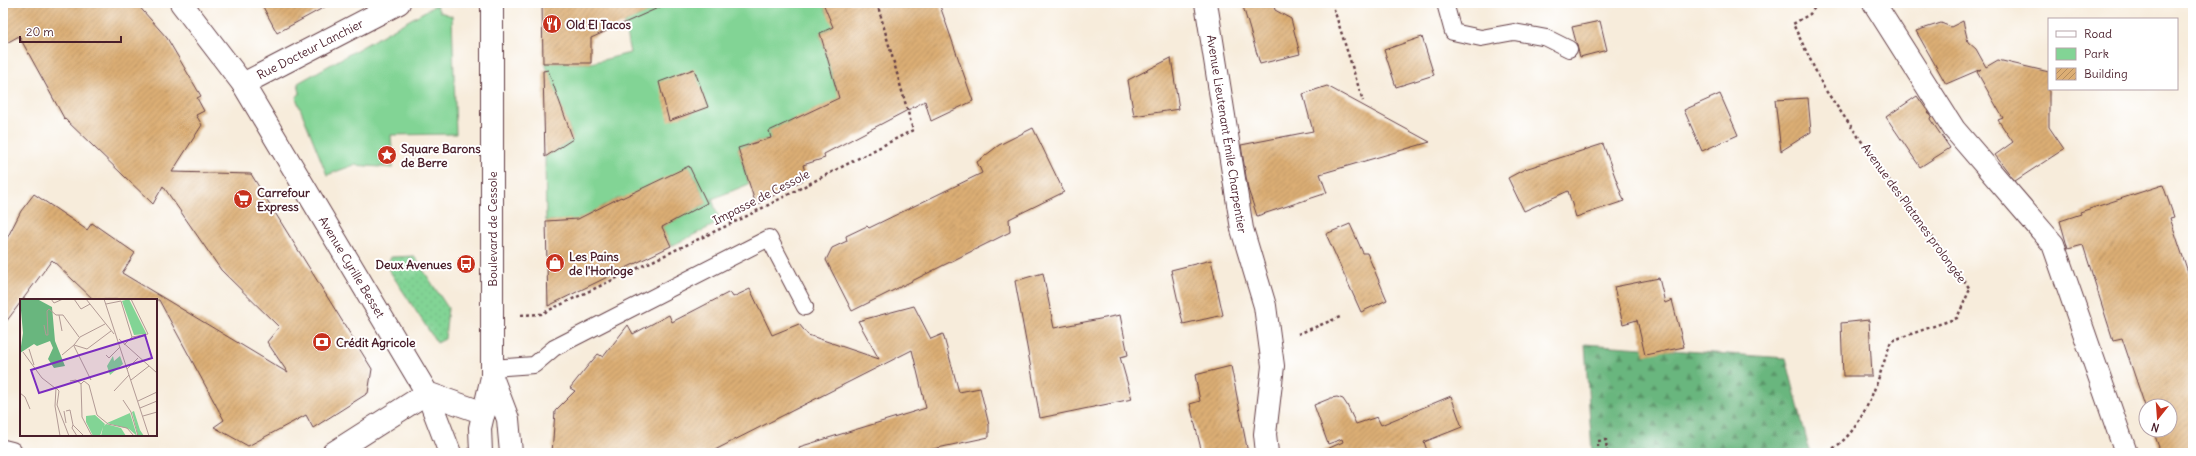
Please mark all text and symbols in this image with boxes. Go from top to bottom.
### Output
restaurant icon: Old El Tacos [541,13,563,35]
street label: Rue Docteur Lanchier [254,16,366,82]
place label: Old El Tacos [566,17,632,32]
scale bar [20,18,121,44]
legend [2048,18,2178,90]
text: 20 m [26,24,54,39]
text: Road [2084,26,2112,41]
street label: Avenue Lieutenant Émile Charpentier [1204,34,1250,234]
text: Park [2084,46,2109,61]
text: Building [2084,66,2128,81]
street label: Avenue des Platanes prolongée [1858,140,1970,286]
place label: Square Barons de Berre [401,141,481,170]
place icon: Square Barons de Berre [376,144,398,166]
street label: Impasse de Cessole [710,166,812,228]
street label: Boulevard de Cessole [485,171,500,287]
place label: Carrefour Express [257,185,310,215]
supermarket icon: Carrefour Express [232,188,254,210]
street label: Avenue Cyrille Besset [316,214,388,320]
place label: Les Pains de l'Horloge [569,249,634,279]
shop icon: Les Pains de l'Horloge [544,252,566,274]
bus stop icon: Deux Avenues [455,253,477,275]
place label: Deux Avenues [376,257,453,272]
inset map [20,299,157,436]
bank icon: Crédit Agricole [311,331,333,353]
place label: Crédit Agricole [336,335,416,351]
north arrow [2138,398,2178,438]
text: N [2149,420,2161,435]

